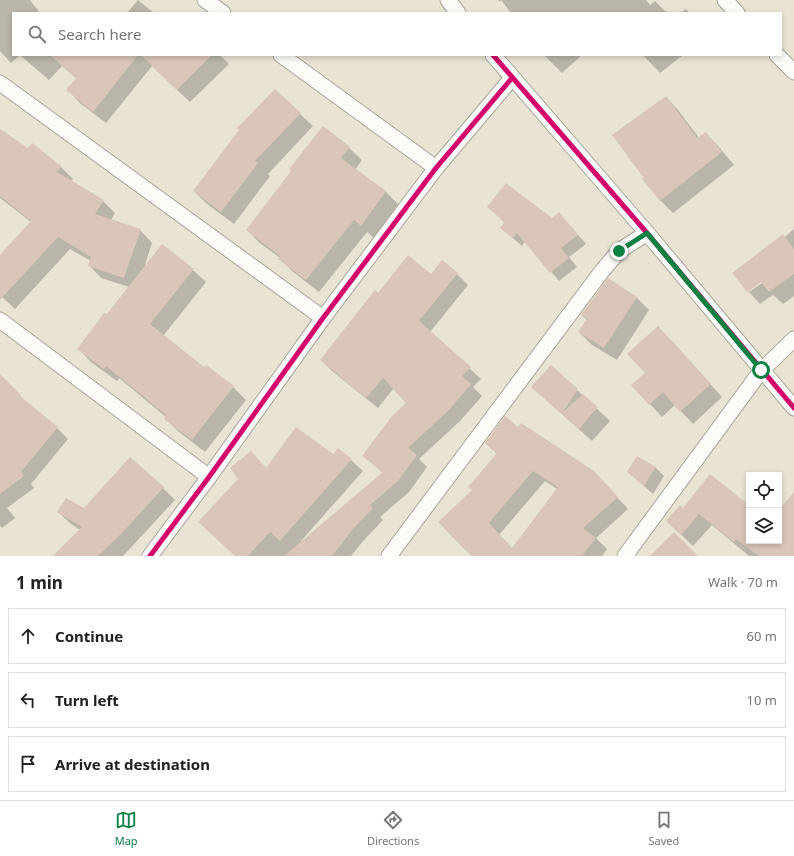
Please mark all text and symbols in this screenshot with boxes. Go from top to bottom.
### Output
search box [12,12,782,56]
icon: search [26,23,48,45]
text: Search here [58,24,141,44]
route end [610,242,628,260]
route start [752,361,770,379]
map controls [746,472,782,544]
button: locate [746,472,782,508]
button: layers [746,508,782,544]
text: 1 min [16,571,63,594]
text: Walk · 70 m [708,573,778,591]
icon: ahead [17,625,39,647]
text: Continue [55,626,123,646]
text: 60 m [747,627,777,645]
icon: left [17,689,39,711]
text: Turn left [55,690,119,710]
text: 10 m [747,691,777,709]
icon: arrive [17,753,39,775]
text: Arrive at destination [55,754,210,774]
tab: Map [115,809,138,848]
tab: Directions [367,809,419,848]
tab: Saved [649,809,679,848]

